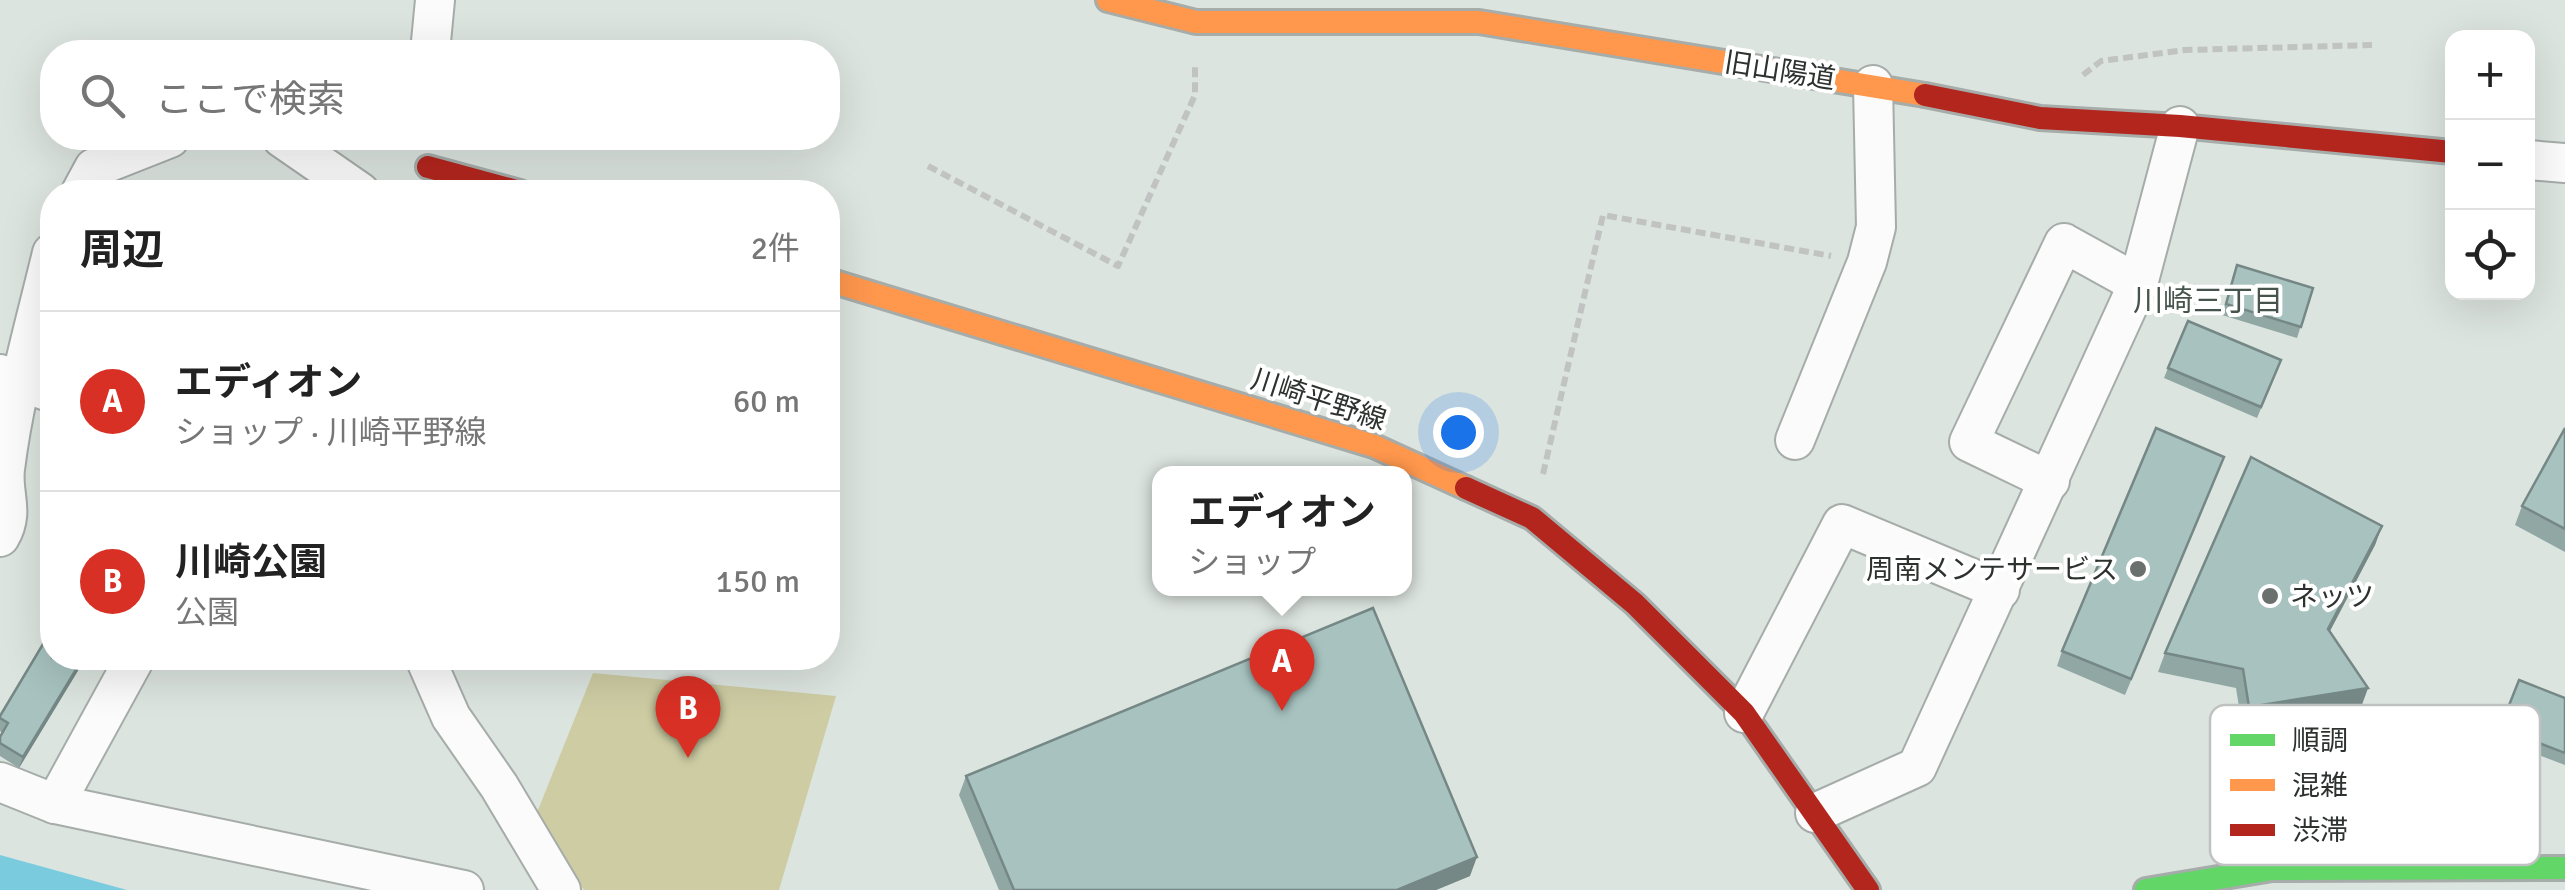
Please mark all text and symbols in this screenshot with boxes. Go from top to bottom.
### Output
map controls [2445,30,2535,300]
button: + [2445,30,2535,120]
search box [40,40,840,150]
street label: 旧山陽道 [1722,45,1838,97]
icon: search [75,68,130,123]
text: ここで検索 [155,76,345,123]
button: − [2445,120,2535,210]
button: locate [2445,210,2535,300]
text: 周辺 [80,225,164,276]
text: 2件 [751,229,800,268]
district label: 川崎三丁目 [2133,283,2283,320]
text: エディオン [175,359,362,406]
street label: 川崎平野線 [1247,362,1391,438]
text: A [102,382,123,421]
text: 60 m [733,382,800,421]
your location [1433,407,1484,458]
text: ショップ · 川崎平野線 [175,413,487,452]
popup [1152,466,1412,596]
text: エディオン [1188,489,1376,536]
text: 川崎公園 [175,539,327,586]
text: ショップ [1188,543,1316,582]
place label: 周南メンテサービス [1866,553,2118,587]
marker: 周南メンテサービス [2127,558,2149,580]
text: B [103,562,122,601]
text: 150 m [716,562,800,601]
place label: ネッツ [2290,580,2374,614]
marker: ネッツ [2259,585,2281,607]
text: 公園 [175,593,239,632]
pin: A [1250,628,1314,711]
pin: B [656,676,720,758]
legend [2210,705,2540,865]
text: 順調 [2292,724,2348,758]
text: 混雑 [2292,769,2348,803]
text: 渋滞 [2292,814,2348,848]

